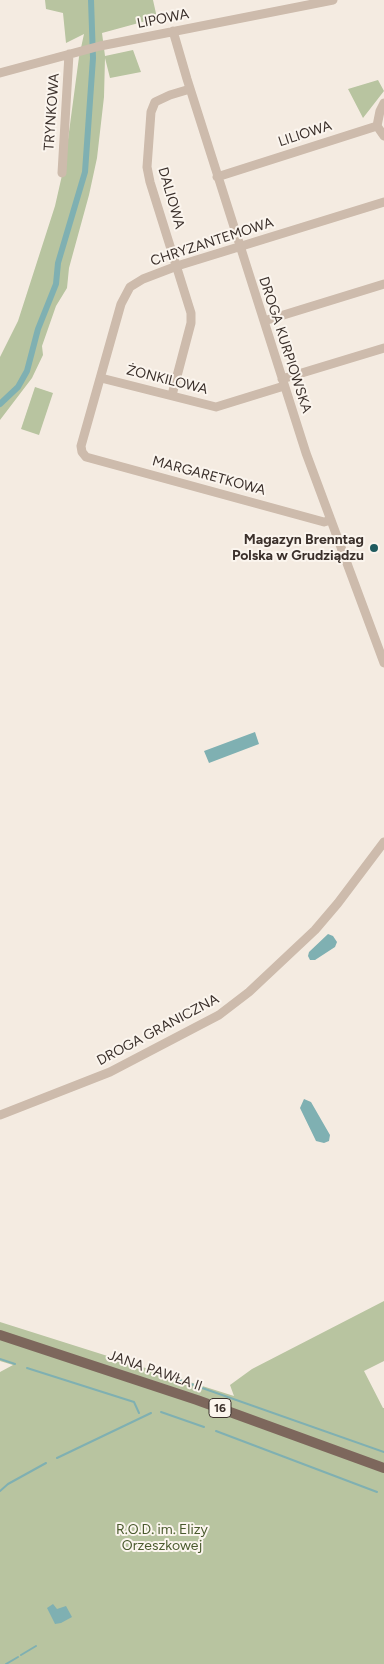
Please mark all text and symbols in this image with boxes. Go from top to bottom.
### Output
street label: LIPOWA [136,6,190,32]
street label: TRYNKOWA [41,73,63,151]
street label: LILIOWA [276,117,334,151]
street label: DALIOWA [154,165,188,231]
street label: CHRYZANTEMOWA [148,214,276,270]
street label: DROGA KURPIOWSKA [255,275,315,415]
street label: ŻONKILOWA [125,362,209,398]
street label: MARGARETKOWA [151,453,267,499]
place label: Magazyn Brenntag Polska w Grudziądzu [232,532,364,564]
marker: Magazyn Brenntag Polska w Grudziądzu [368,542,380,554]
street label: DROGA GRANICZNA [94,991,222,1069]
street label: JANA PAWŁA II [106,1347,204,1395]
road number: 16 [209,1399,231,1418]
park label: R.O.D. im. Elizy Orzeszkowej [116,1522,208,1554]

